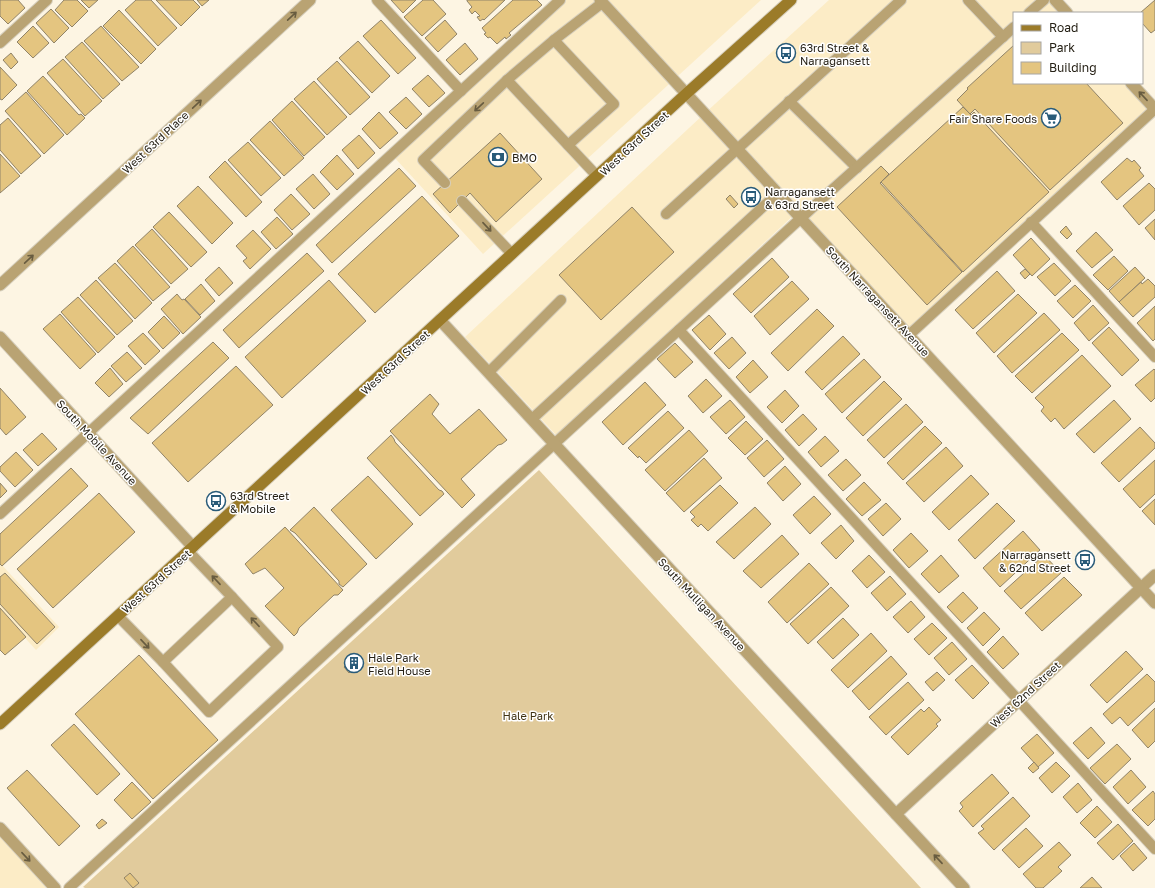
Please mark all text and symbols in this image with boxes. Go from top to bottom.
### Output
one-way arrow [287,12,297,21]
legend [1013,12,1143,84]
text: Road [1049,20,1078,35]
text: Park [1049,40,1075,55]
place label: 63rd Street & Narragansett [800,41,870,67]
bus stop icon: 63rd Street & Narragansett [775,42,797,64]
text: Building [1049,60,1097,75]
one-way arrow [1138,91,1148,101]
one-way arrow [191,100,202,109]
one-way arrow [474,102,484,112]
supermarket icon: Fair Share Foods [1040,107,1062,129]
street label: West 63rd Place [119,108,191,176]
street label: West 63rd Street [597,108,671,178]
place label: Fair Share Foods [949,112,1037,125]
bank icon: BMO [487,146,509,168]
place label: BMO [512,151,537,164]
place label: Narragansett & 63rd Street [765,185,835,211]
bus stop icon: Narragansett & 63rd Street [740,186,762,208]
one-way arrow [482,222,491,232]
street label: South Narragansett Avenue [824,243,932,359]
one-way arrow [24,254,34,263]
street label: West 63rd Street [358,327,432,397]
street label: South Mobile Avenue [54,397,140,487]
place label: 63rd Street & Mobile [230,489,289,515]
bus stop icon: 63rd Street & Mobile [205,490,227,512]
street label: West 63rd Street [119,546,193,616]
place label: Narragansett & 62nd Street [999,548,1071,574]
bus stop icon: Narragansett & 62nd Street [1074,549,1096,571]
street label: South Mulligan Avenue [656,555,748,653]
one-way arrow [211,575,220,585]
one-way arrow [250,617,260,627]
one-way arrow [140,639,150,649]
place label: Hale Park Field House [368,651,431,677]
building icon: Hale Park Field House [343,652,365,674]
street label: West 62nd Street [987,658,1063,730]
park label: Hale Park [503,709,553,722]
one-way arrow [22,852,31,862]
one-way arrow [933,854,942,864]

